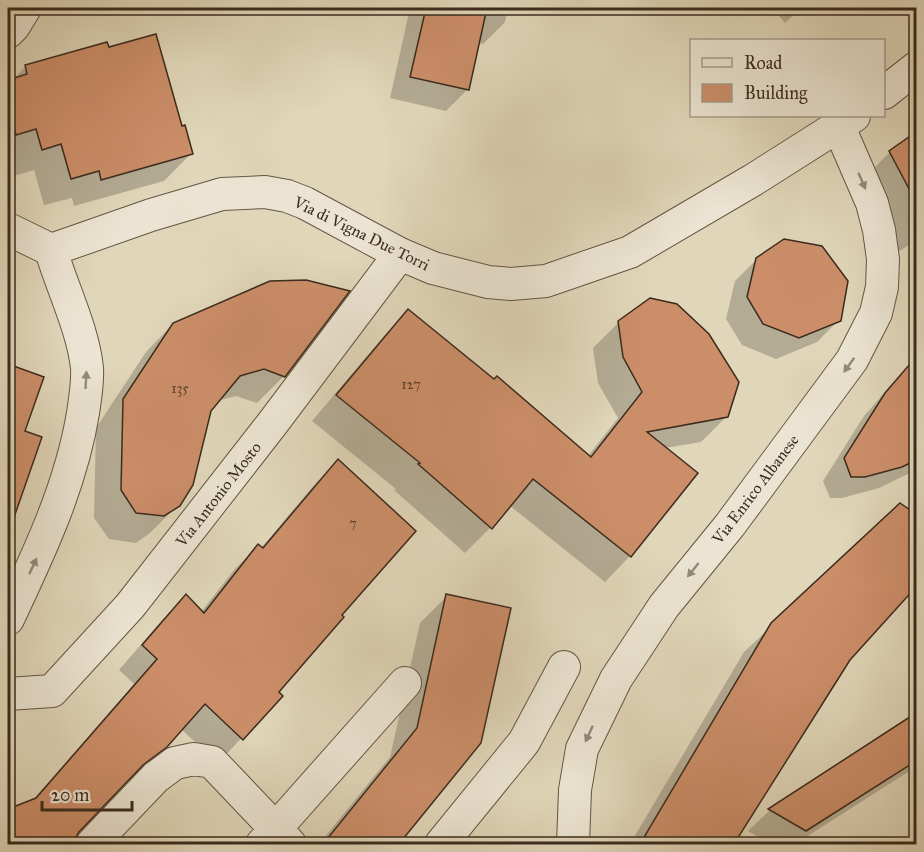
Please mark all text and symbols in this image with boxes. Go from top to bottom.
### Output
legend [690,39,885,117]
text: Road [744,52,782,74]
text: Building [744,82,808,105]
one-way arrow [858,172,867,189]
street label: Via di Vigna Due Torri [289,192,433,276]
one-way arrow [843,356,855,372]
one-way arrow [82,370,91,389]
house number: 127 [401,376,421,393]
house number: 135 [171,380,189,397]
street label: Via Enrico Albanese [707,431,803,549]
street label: Via Antonio Mosto [171,438,265,551]
house number: 7 [349,515,357,532]
one-way arrow [28,557,37,574]
one-way arrow [687,562,700,577]
one-way arrow [585,726,594,743]
scale bar [42,774,132,812]
text: 20 m [51,784,89,806]

